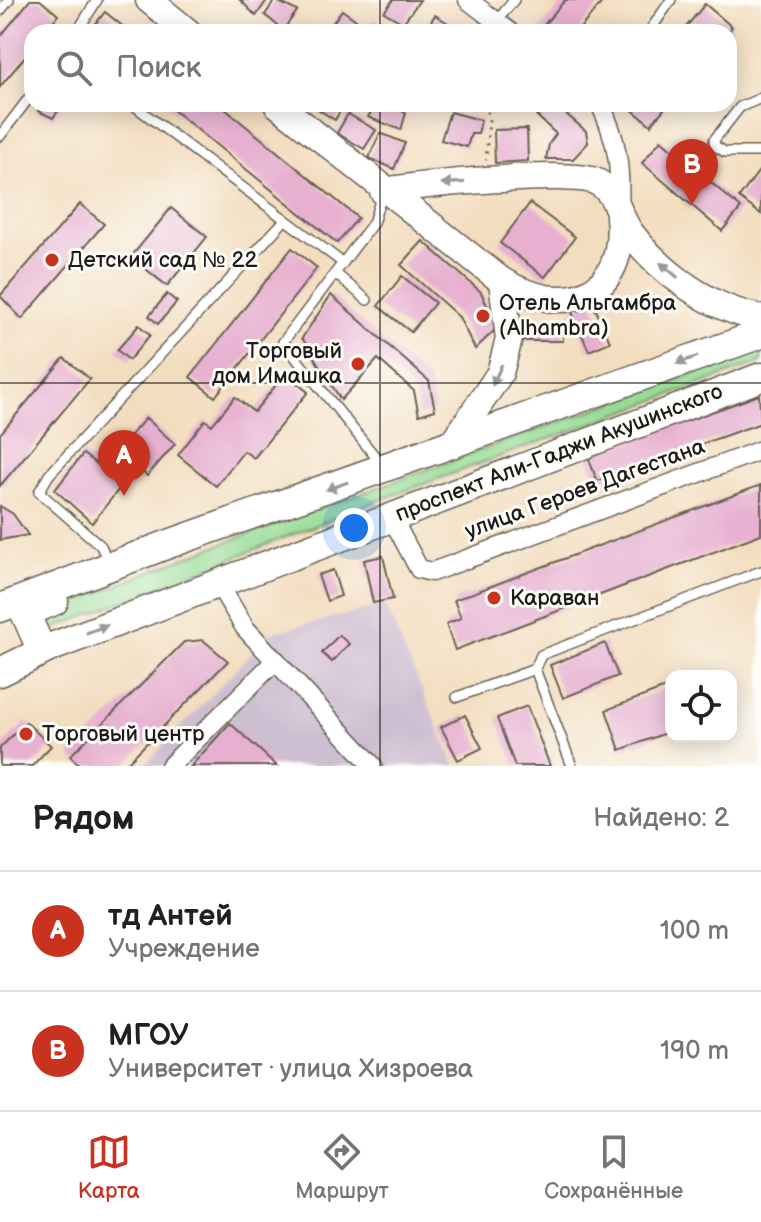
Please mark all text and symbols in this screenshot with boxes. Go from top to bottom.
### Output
search box [24,24,737,112]
icon: search [52,46,96,90]
text: Поиск [116,50,202,86]
pin: B [666,139,718,205]
one-way arrow [440,177,465,190]
place label: Детский сад № 22 [68,247,258,274]
marker: Детский сад № 22 [43,251,61,269]
one-way arrow [658,261,679,278]
place label: Отель Альгамбра (Alhambra) [499,290,676,342]
marker: Отель Альгамбра (Alhambra) [474,307,492,325]
place label: Торговый дом Имашка [212,338,342,390]
marker: Торговый дом Имашка [349,355,367,373]
one-way arrow [675,355,699,367]
one-way arrow [490,364,504,387]
street label: проспект Али-Гаджи Акушинского [391,378,727,528]
pin: A [98,430,150,496]
street label: улица Героев Дагестана [461,433,709,545]
one-way arrow [325,480,349,492]
your location [334,508,374,548]
place label: Караван [510,585,600,612]
marker: Караван [485,589,503,607]
one-way arrow [85,622,109,635]
map controls [665,670,737,742]
button: locate [665,670,737,742]
place label: Торговый центр [42,721,205,748]
marker: Торговый центр [17,725,35,743]
text: Рядом [32,798,134,839]
text: Найдено: 2 [593,803,729,834]
text: тд Антей [108,898,233,934]
text: A [50,916,66,947]
text: 100 m [660,916,729,947]
text: Учреждение [108,934,260,965]
text: МГОУ [108,1018,189,1054]
text: B [49,1036,67,1067]
text: 190 m [660,1036,729,1067]
text: Университет · улица Хизроева [108,1054,473,1085]
tab: Карта [78,1130,140,1205]
tab: Маршрут [295,1130,389,1205]
tab: Сохранённые [544,1130,683,1205]

